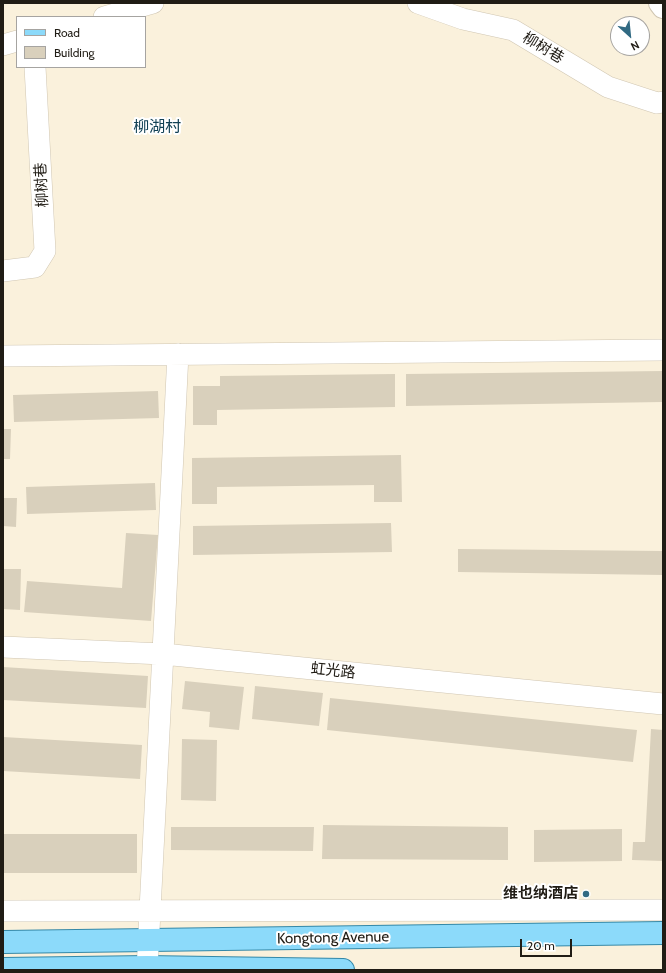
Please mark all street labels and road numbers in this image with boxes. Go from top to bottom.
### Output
street label: 柳树巷 [519,29,567,67]
street label: 柳树巷 [32,162,52,208]
street label: 虹光路 [310,660,356,682]
street label: Kongtong Avenue [277,928,389,948]

